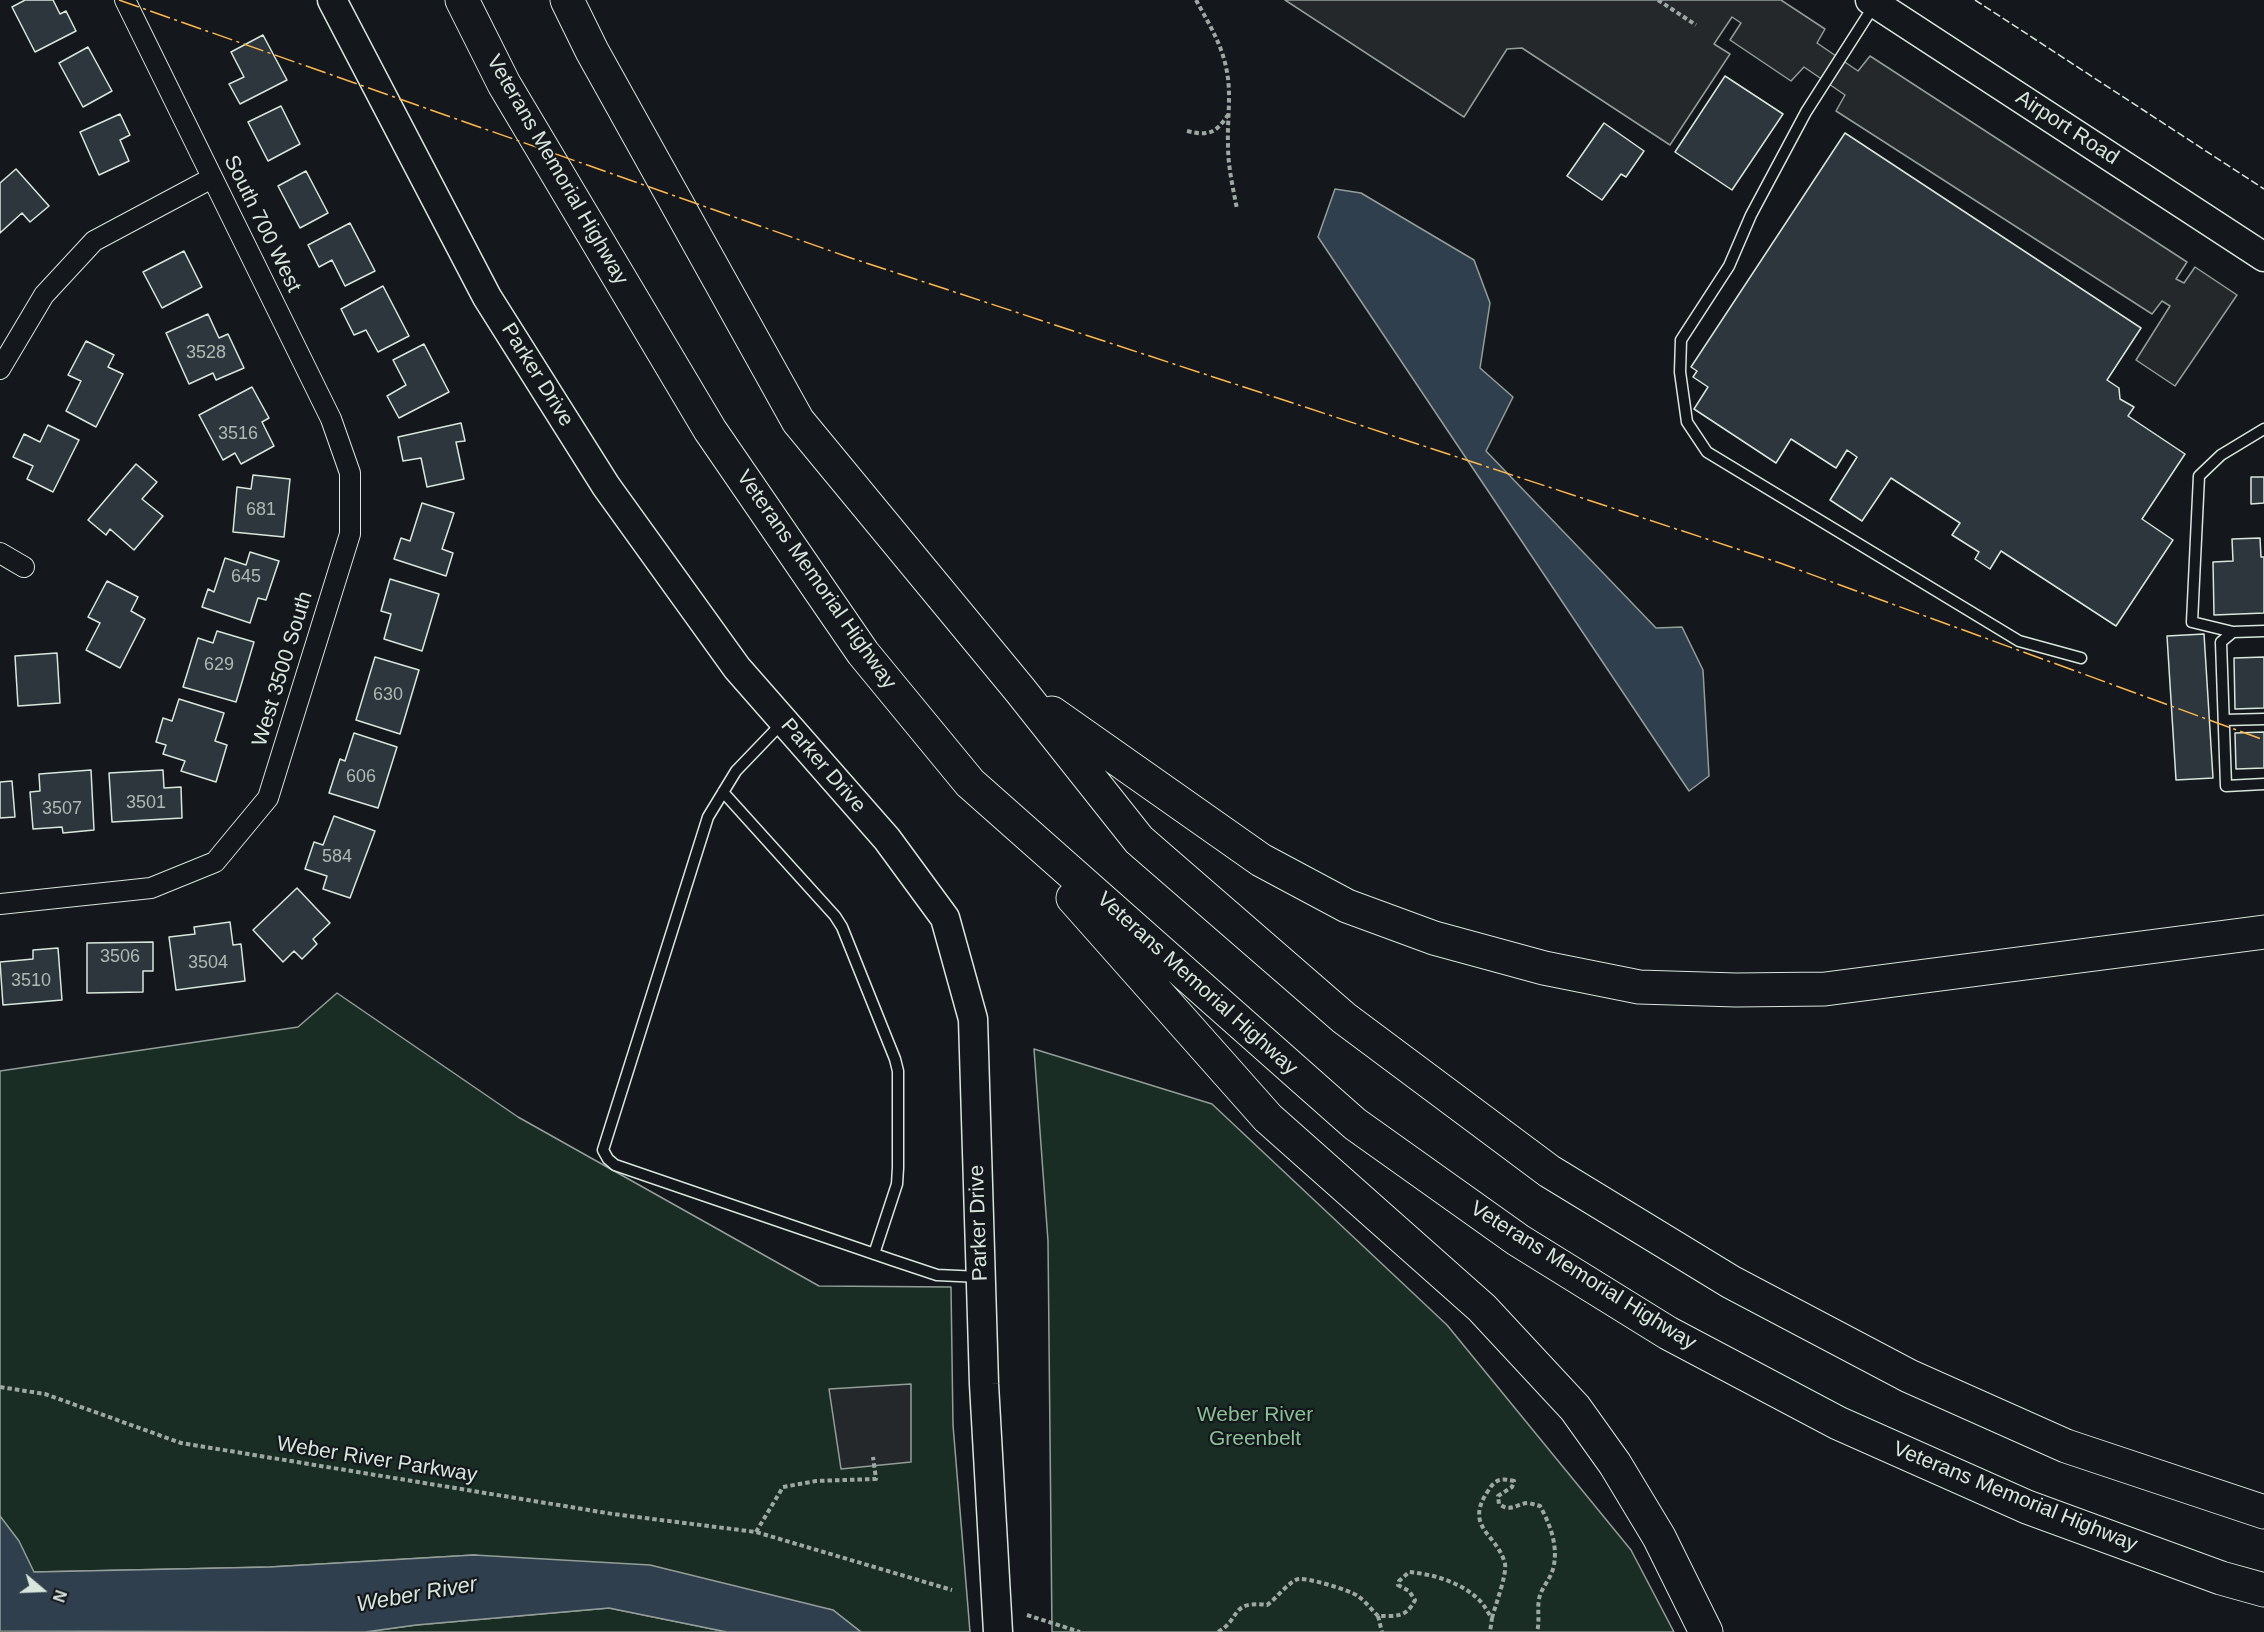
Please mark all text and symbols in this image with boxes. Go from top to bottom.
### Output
street label: Veterans Memorial Highway [481,50,633,290]
street label: Airport Road [2011,85,2123,171]
street label: South 700 West [218,151,306,297]
street label: Parker Drive [495,319,579,431]
house number: 3528 [186,342,226,364]
house number: 3516 [218,423,258,445]
street label: Veterans Memorial Highway [731,466,901,694]
house number: 681 [246,499,276,521]
house number: 645 [231,566,261,588]
street label: West 3500 South [247,588,319,750]
house number: 629 [204,654,234,676]
house number: 630 [373,684,403,706]
street label: Parker Drive [775,714,871,818]
house number: 606 [346,766,376,788]
house number: 3501 [126,792,166,814]
house number: 3507 [42,798,82,820]
house number: 584 [322,846,352,868]
street label: Veterans Memorial Highway [1091,887,1303,1081]
house number: 3506 [100,946,140,968]
house number: 3504 [188,952,228,974]
house number: 3510 [11,970,51,992]
street label: Parker Drive [964,1164,994,1282]
street label: Veterans Memorial Highway [1465,1196,1701,1356]
park label: Weber River Greenbelt [1197,1402,1313,1452]
street label: Weber River Parkway [275,1432,479,1488]
street label: Veterans Memorial Highway [1889,1436,2141,1558]
north arrow [12,1560,72,1620]
water label: Weber River [355,1571,479,1619]
text: N [50,1588,69,1604]

